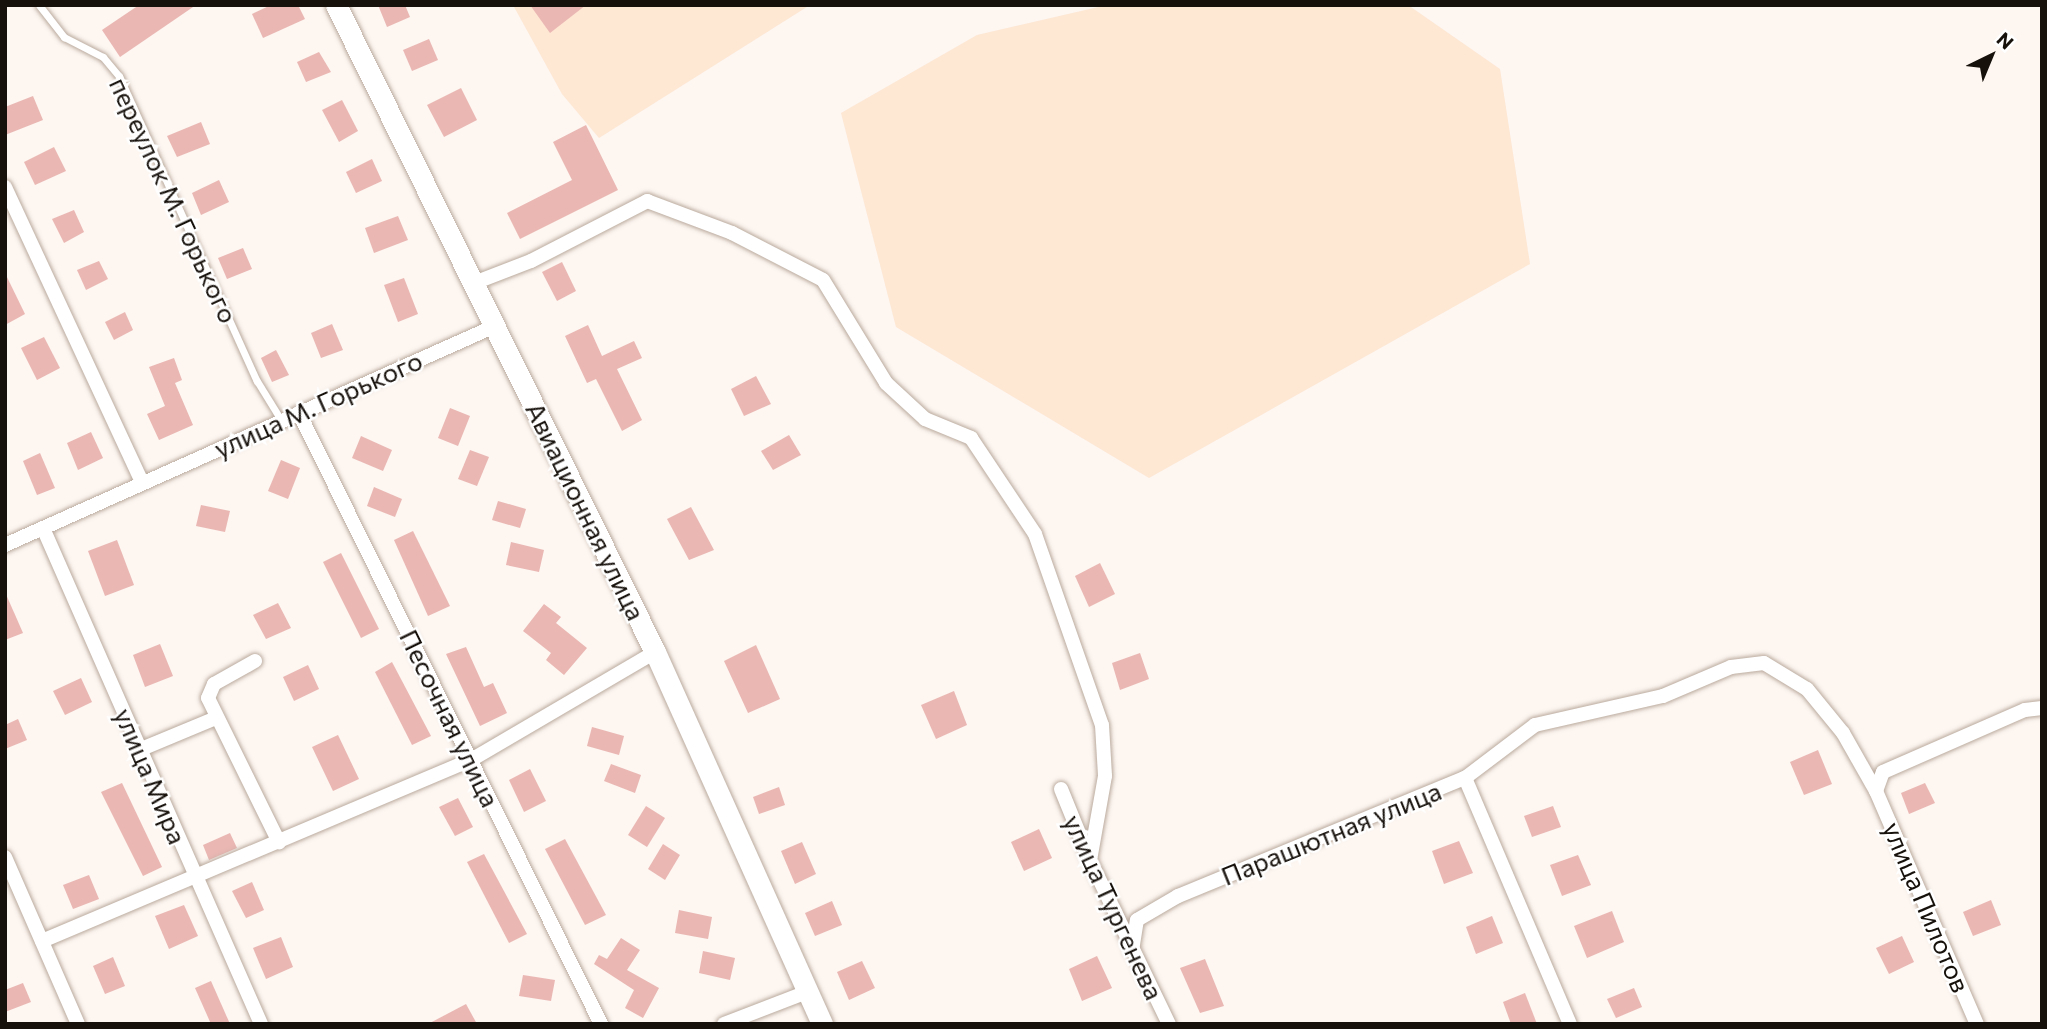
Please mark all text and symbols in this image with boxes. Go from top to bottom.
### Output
north arrow [1956,21,2026,91]
text: N [1993,27,2019,54]
street label: переулок М. Горького [103,72,245,328]
street label: улица М. Горького [209,344,427,464]
street label: Авиационная улица [520,397,652,625]
street label: Песочная улица [394,624,506,812]
street label: улица Мира [108,703,194,849]
street label: Парашютная улица [1216,775,1446,891]
street label: улица Тургенева [1058,810,1170,1004]
street label: улица Пилотов [1877,817,1977,997]

